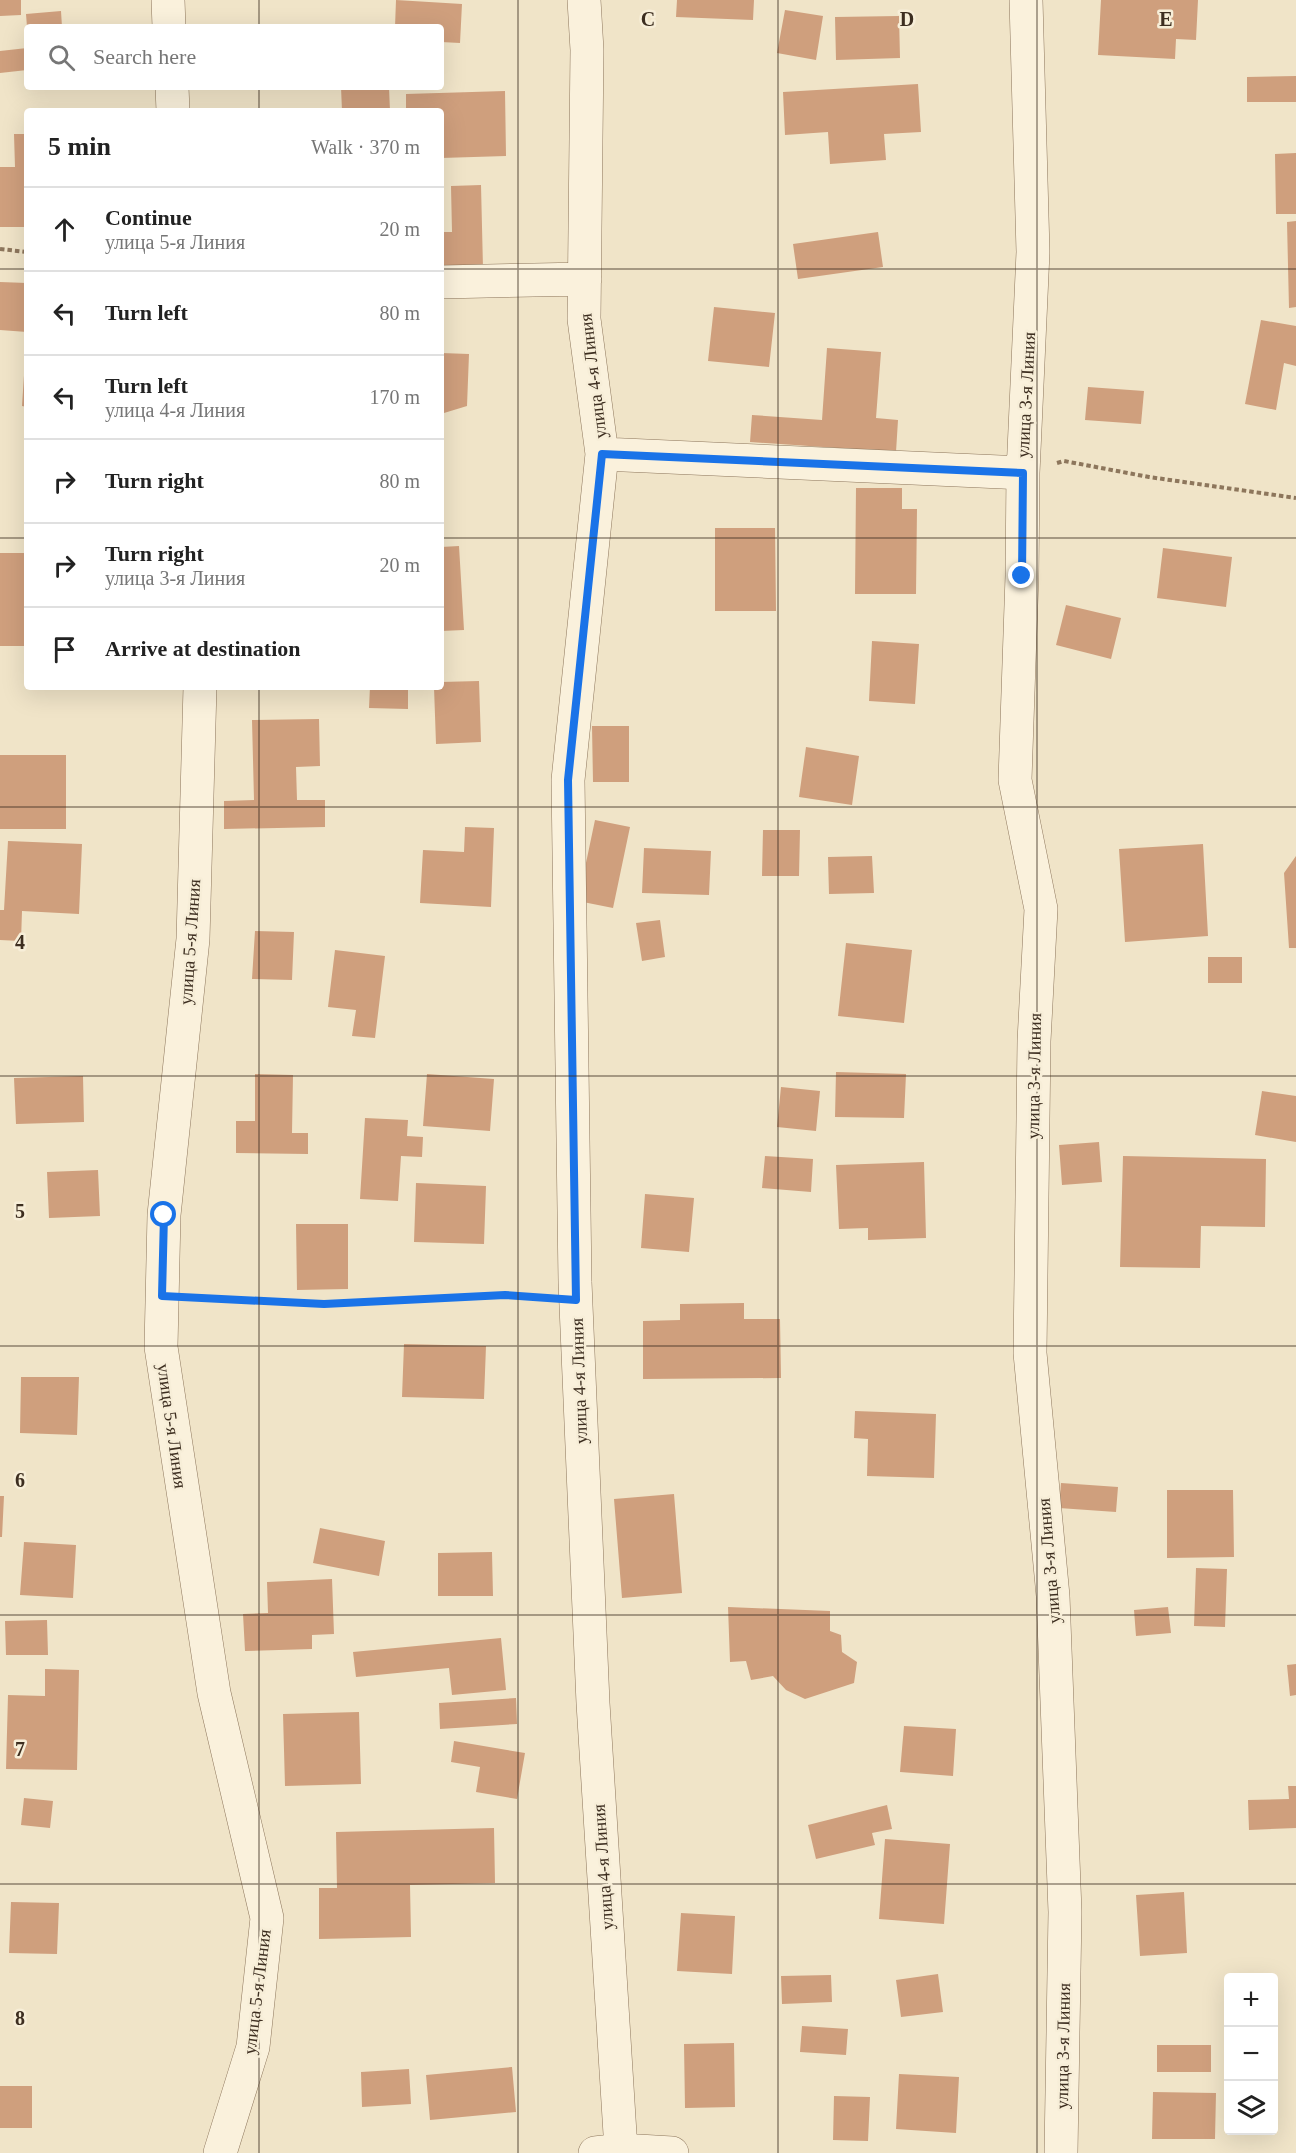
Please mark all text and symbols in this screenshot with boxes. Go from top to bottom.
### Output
text: C [641,8,655,30]
text: D [900,8,914,30]
text: E [1159,8,1173,30]
search box [24,24,444,90]
icon: search [45,41,78,74]
text: Search here [93,44,196,69]
text: 5 min [48,132,111,161]
text: Walk · 370 m [311,136,420,158]
text: Continue [105,205,192,230]
icon: ahead [48,213,81,246]
text: 20 m [379,218,420,240]
text: улица 5-я Линия [105,231,245,253]
icon: left [48,297,81,330]
text: Turn left [105,300,188,325]
text: 80 m [379,302,420,324]
street label: улица 4-я Линия [575,312,611,440]
street label: улица 3-я Линия [1013,332,1039,458]
text: Turn left [105,373,188,398]
icon: left [48,381,81,414]
text: 170 m [369,386,420,408]
text: улица 4-я Линия [105,399,245,421]
icon: right [48,465,81,498]
text: Turn right [105,468,204,493]
text: 80 m [379,470,420,492]
text: Turn right [105,541,204,566]
icon: right [48,549,81,582]
text: 20 m [379,554,420,576]
route end [1008,562,1034,588]
text: улица 3-я Линия [105,567,245,589]
icon: arrive [48,633,81,666]
text: Arrive at destination [105,636,301,661]
street label: улица 5-я Линия [176,878,204,1006]
text: 4 [15,931,25,953]
street label: улица 3-я Линия [1023,1013,1045,1139]
text: 5 [15,1200,25,1222]
route start [150,1201,176,1227]
street label: улица 4-я Линия [567,1318,591,1444]
street label: улица 5-я Линия [153,1362,191,1490]
text: 6 [15,1469,25,1491]
street label: улица 3-я Линия [1034,1497,1064,1625]
text: 7 [15,1738,25,1760]
street label: улица 4-я Линия [589,1803,617,1931]
street label: улица 5-я Линия [239,1928,275,2056]
map controls [1224,1973,1278,2135]
button: + [1224,1973,1278,2027]
street label: улица 3-я Линия [1052,1983,1074,2109]
text: 8 [15,2007,25,2029]
button: − [1224,2027,1278,2081]
button: layers [1224,2081,1278,2135]

